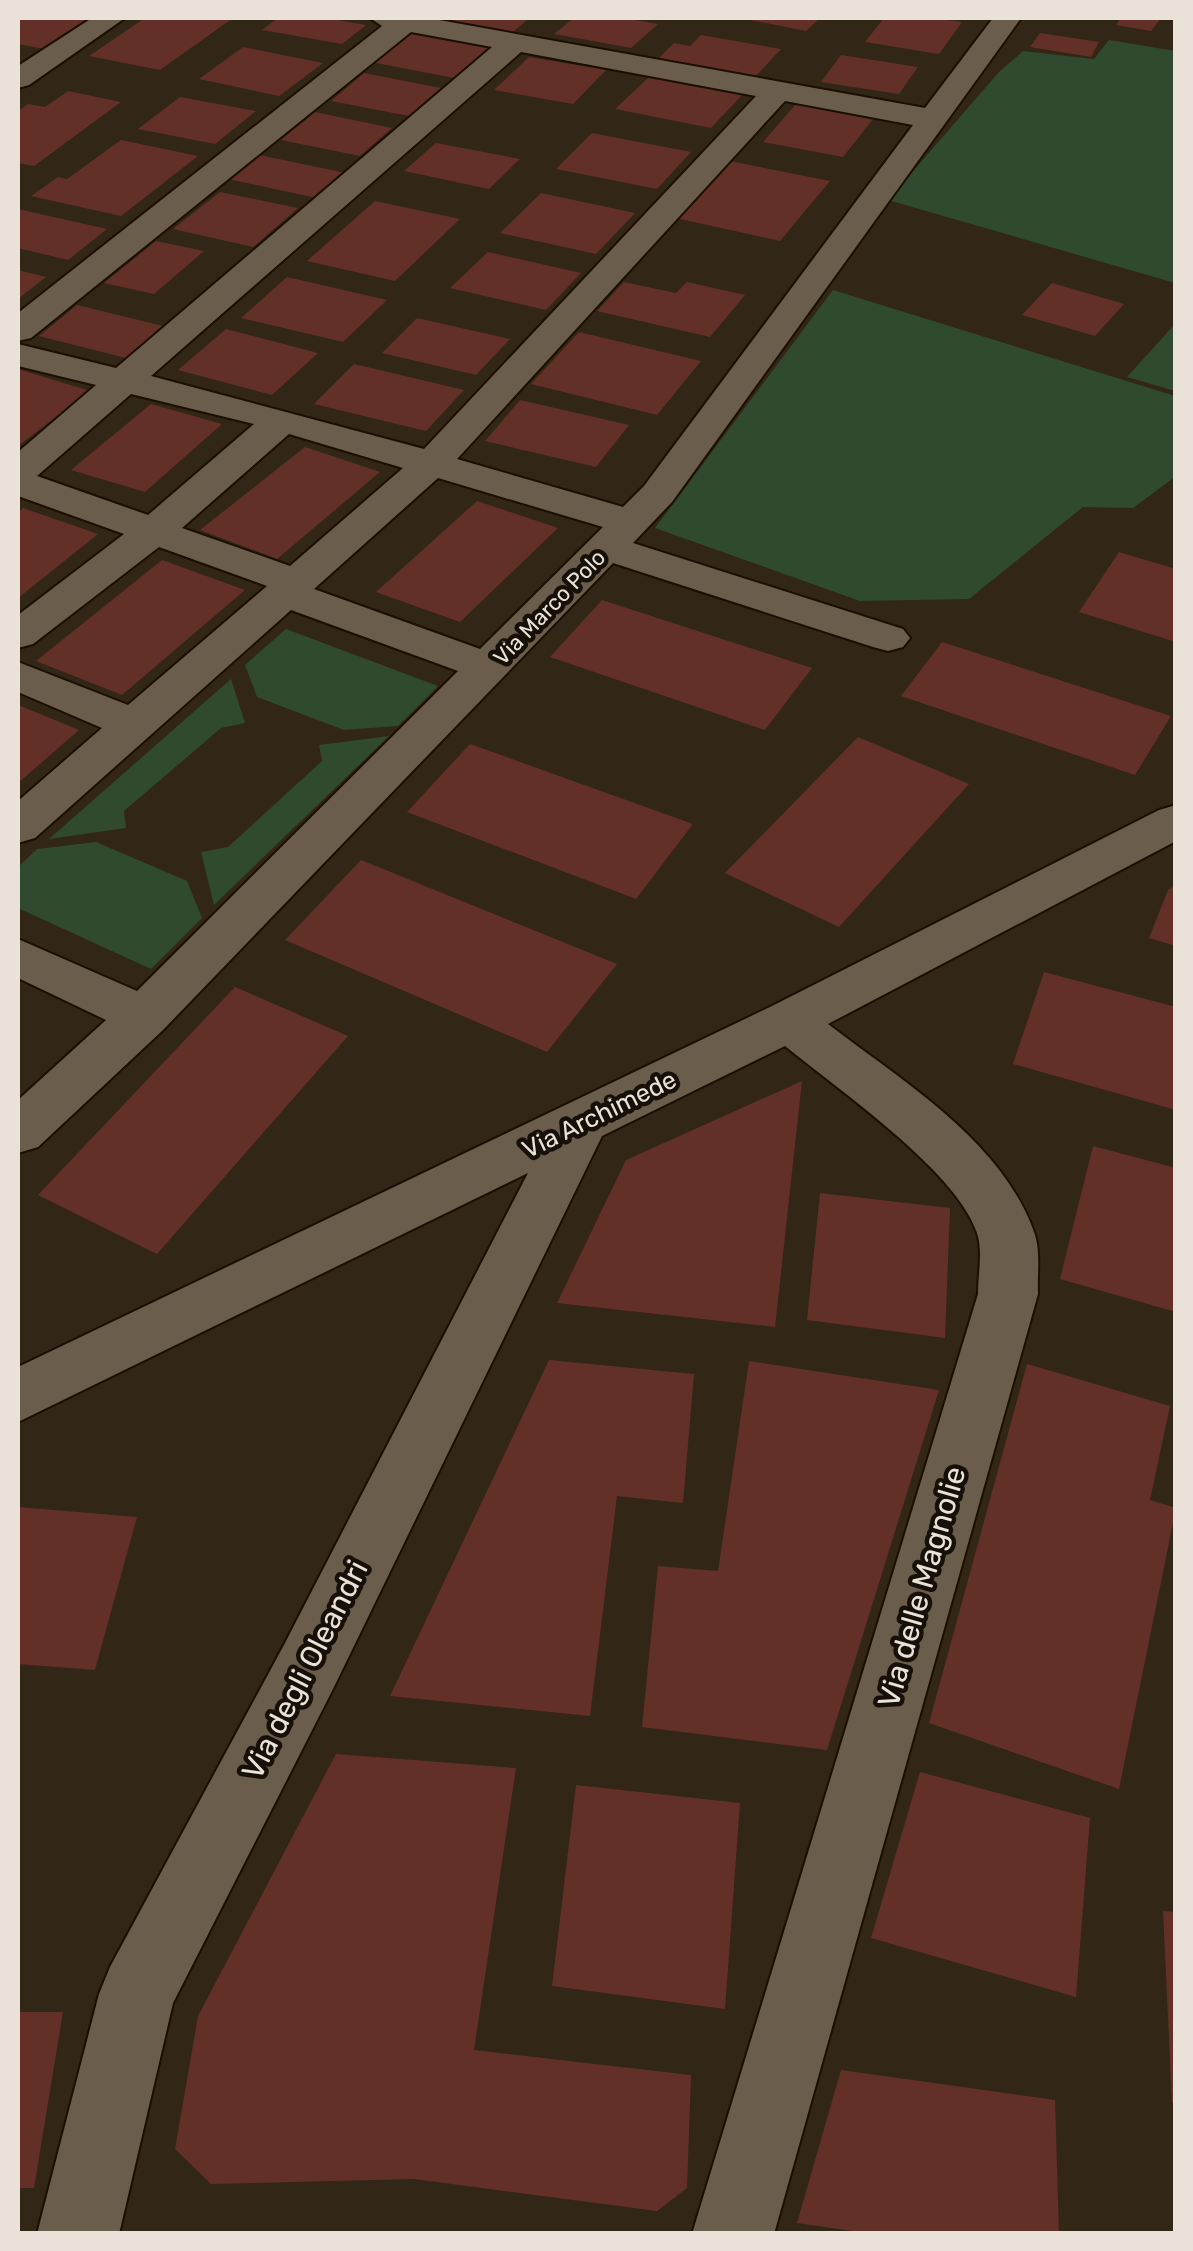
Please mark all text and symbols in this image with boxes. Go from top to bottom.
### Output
street label: Via Marco Polo [488,544,611,671]
street label: Via Archimede [517,1065,681,1164]
street label: Via delle Magnolie [870,1462,974,1712]
street label: Via degli Oleandri [234,1555,376,1785]

